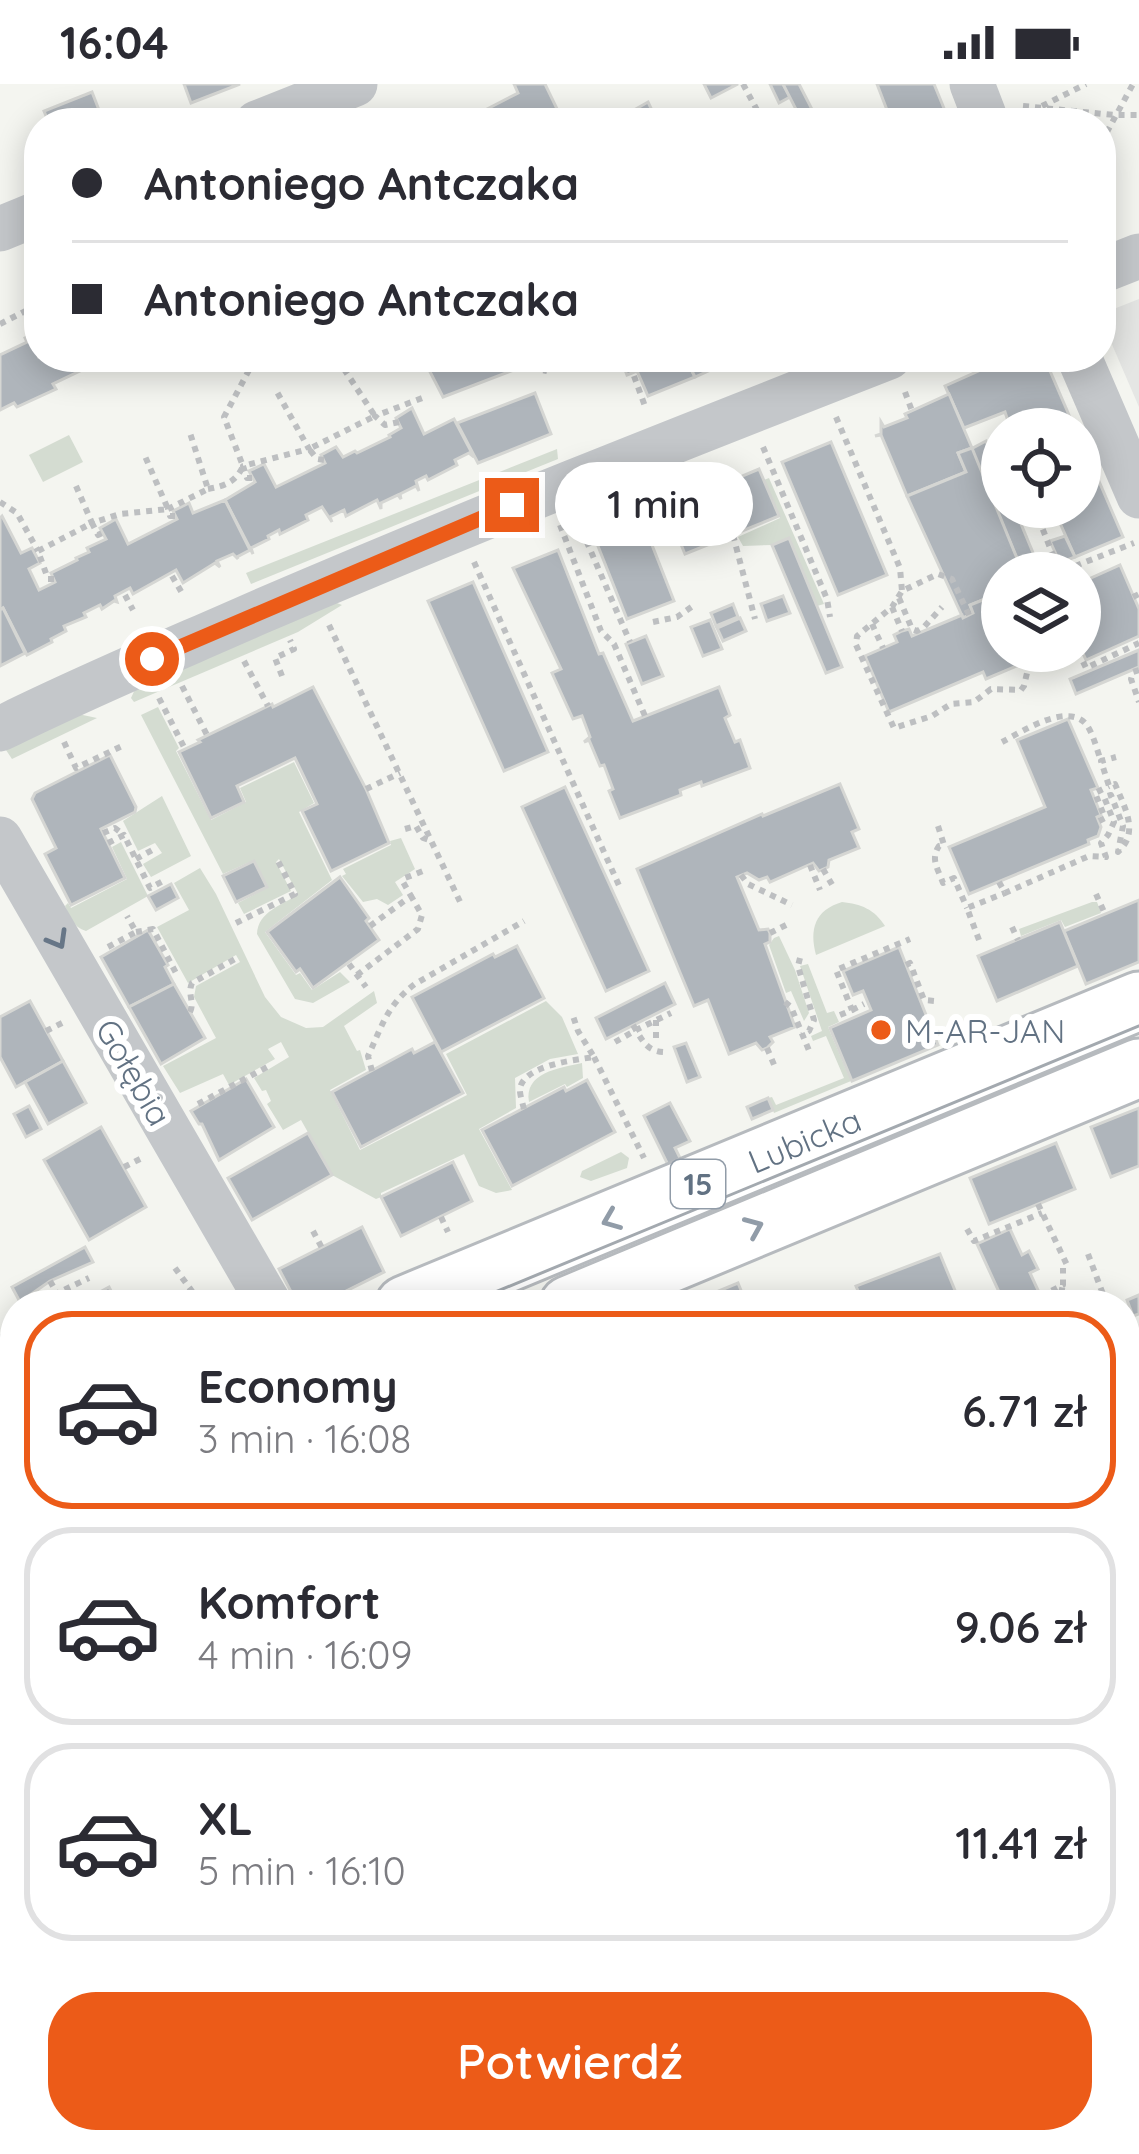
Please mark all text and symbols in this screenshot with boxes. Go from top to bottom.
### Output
text: 16:04 [60,14,169,70]
text: Antoniego Antczaka [144,155,579,211]
text: Antoniego Antczaka [144,271,579,327]
map controls [981,408,1101,672]
button: locate [981,408,1101,528]
callout: 1 min [554,463,752,547]
route end [485,478,539,532]
text: 1 min [607,479,701,528]
button: layers [981,552,1101,672]
route start [125,632,179,686]
one-way arrow [44,928,67,949]
place label: M-AR-JAN [905,1010,1065,1051]
street label: Gołębia [87,1011,181,1133]
marker: M-AR-JAN [868,1017,894,1043]
street label: Lubicka [742,1098,866,1181]
road number: 15 [671,1160,725,1208]
one-way arrow [601,1206,622,1230]
one-way arrow [743,1217,764,1241]
icon: car [54,1356,162,1464]
text: Economy [198,1358,398,1414]
text: 6.71 zł [962,1382,1086,1438]
text: 3 min · 16:08 [198,1414,411,1463]
icon: car [54,1572,162,1680]
text: Komfort [198,1574,380,1630]
text: 9.06 zł [954,1598,1086,1654]
text: 4 min · 16:09 [198,1630,412,1679]
icon: car [54,1788,162,1896]
text: XL [198,1790,253,1846]
text: 11.41 zł [955,1814,1086,1870]
text: 5 min · 16:10 [198,1846,406,1895]
button: Potwierdź [48,1992,1092,2130]

